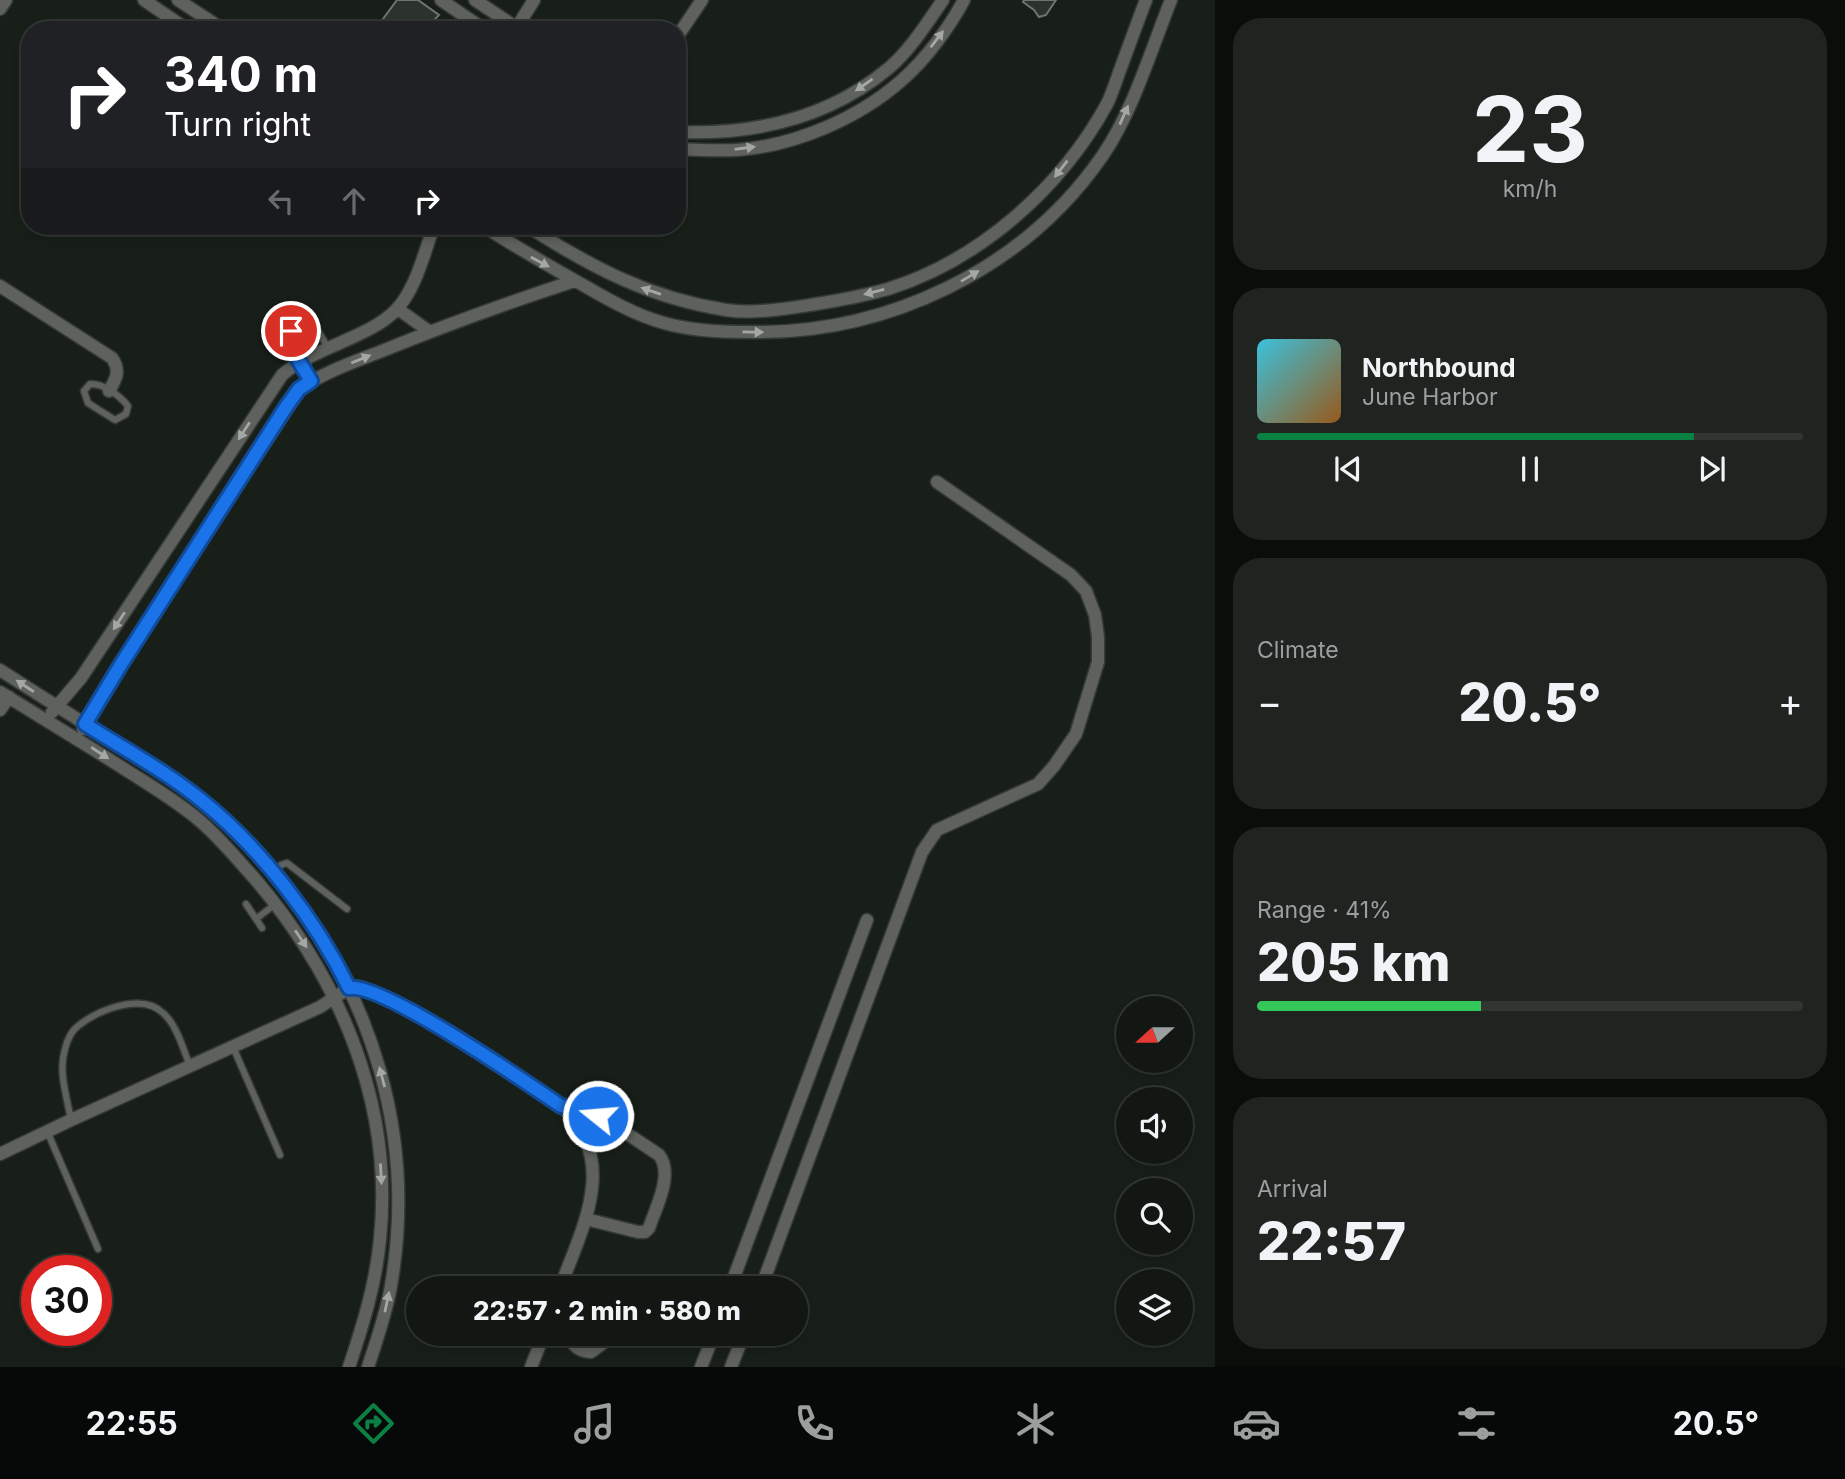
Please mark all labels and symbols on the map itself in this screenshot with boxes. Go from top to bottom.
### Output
one-way arrow [930,30,944,48]
one-way arrow [855,78,874,91]
one-way arrow [1119,104,1130,125]
one-way arrow [734,142,756,153]
one-way arrow [1054,160,1069,178]
one-way arrow [531,256,550,268]
one-way arrow [961,270,980,282]
one-way arrow [640,285,661,296]
one-way arrow [863,287,885,298]
pin [261,301,321,361]
one-way arrow [742,326,764,338]
one-way arrow [350,354,371,365]
one-way arrow [238,422,251,441]
one-way arrow [112,612,125,631]
one-way arrow [15,680,34,693]
one-way arrow [90,747,110,760]
one-way arrow [294,930,308,948]
north arrow [1116,996,1194,1073]
one-way arrow [377,1066,387,1087]
position arrow [561,1079,635,1153]
one-way arrow [376,1164,387,1186]
speed limit sign: 30 [21,1255,112,1346]
one-way arrow [382,1291,393,1313]

